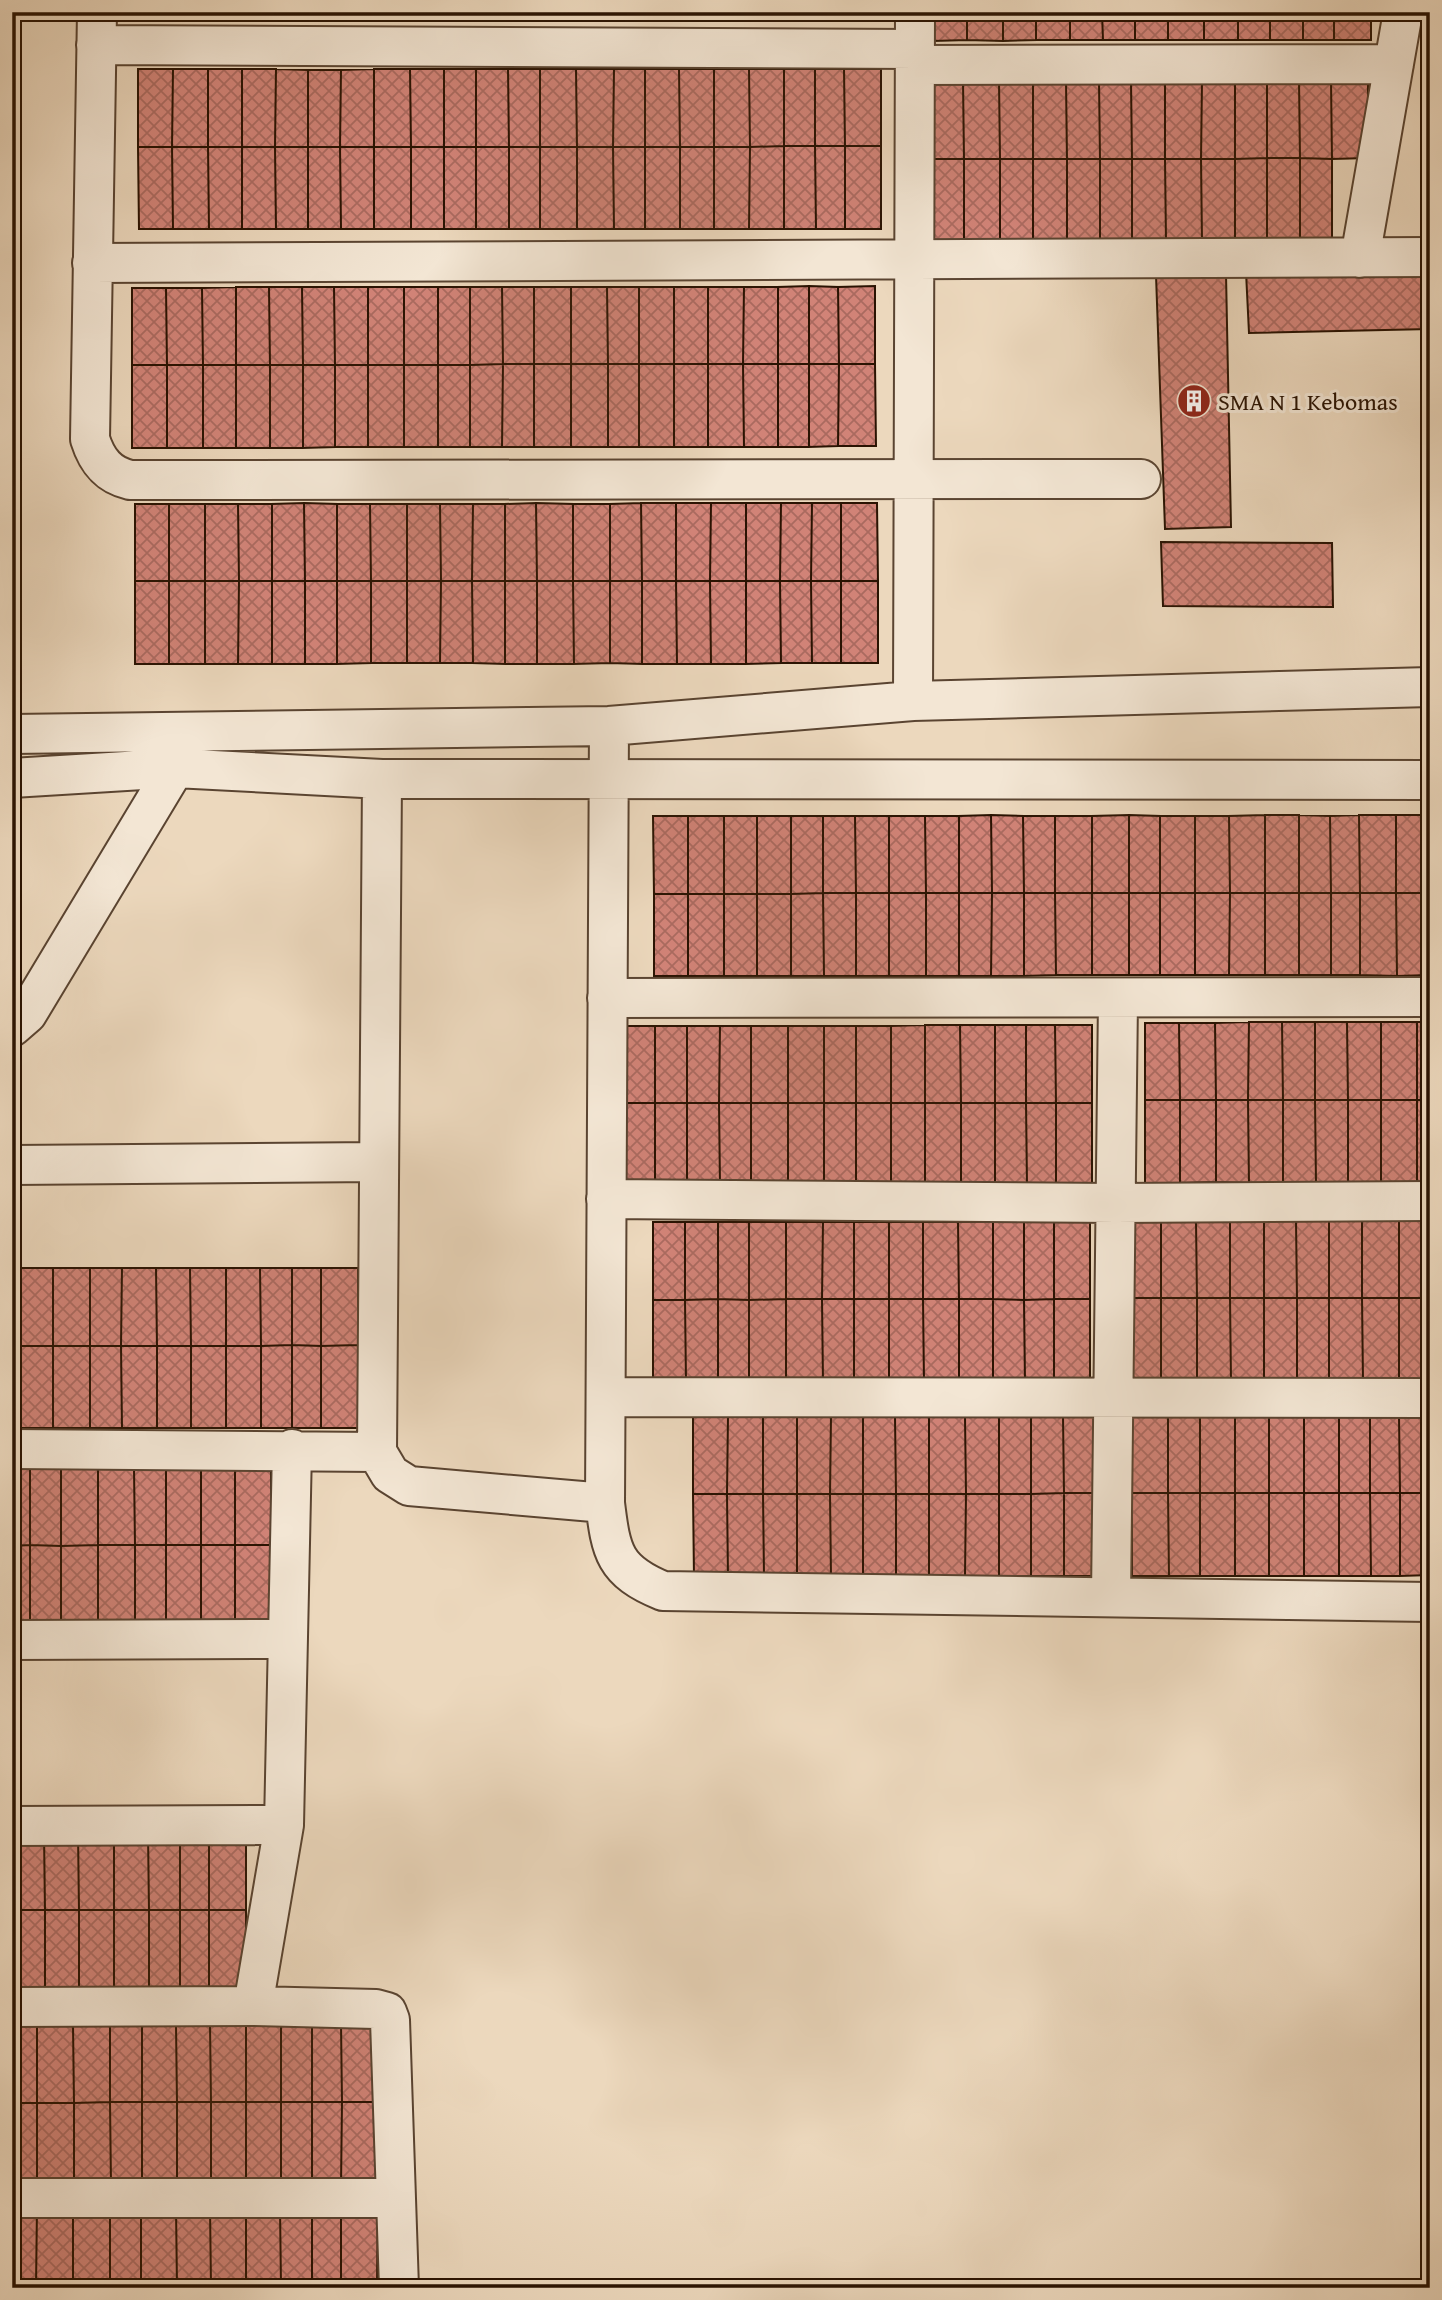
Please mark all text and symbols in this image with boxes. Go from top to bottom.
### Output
building icon: SMA N 1 Kebomas [1175,382,1213,420]
place label: SMA N 1 Kebomas [1218,384,1398,419]

